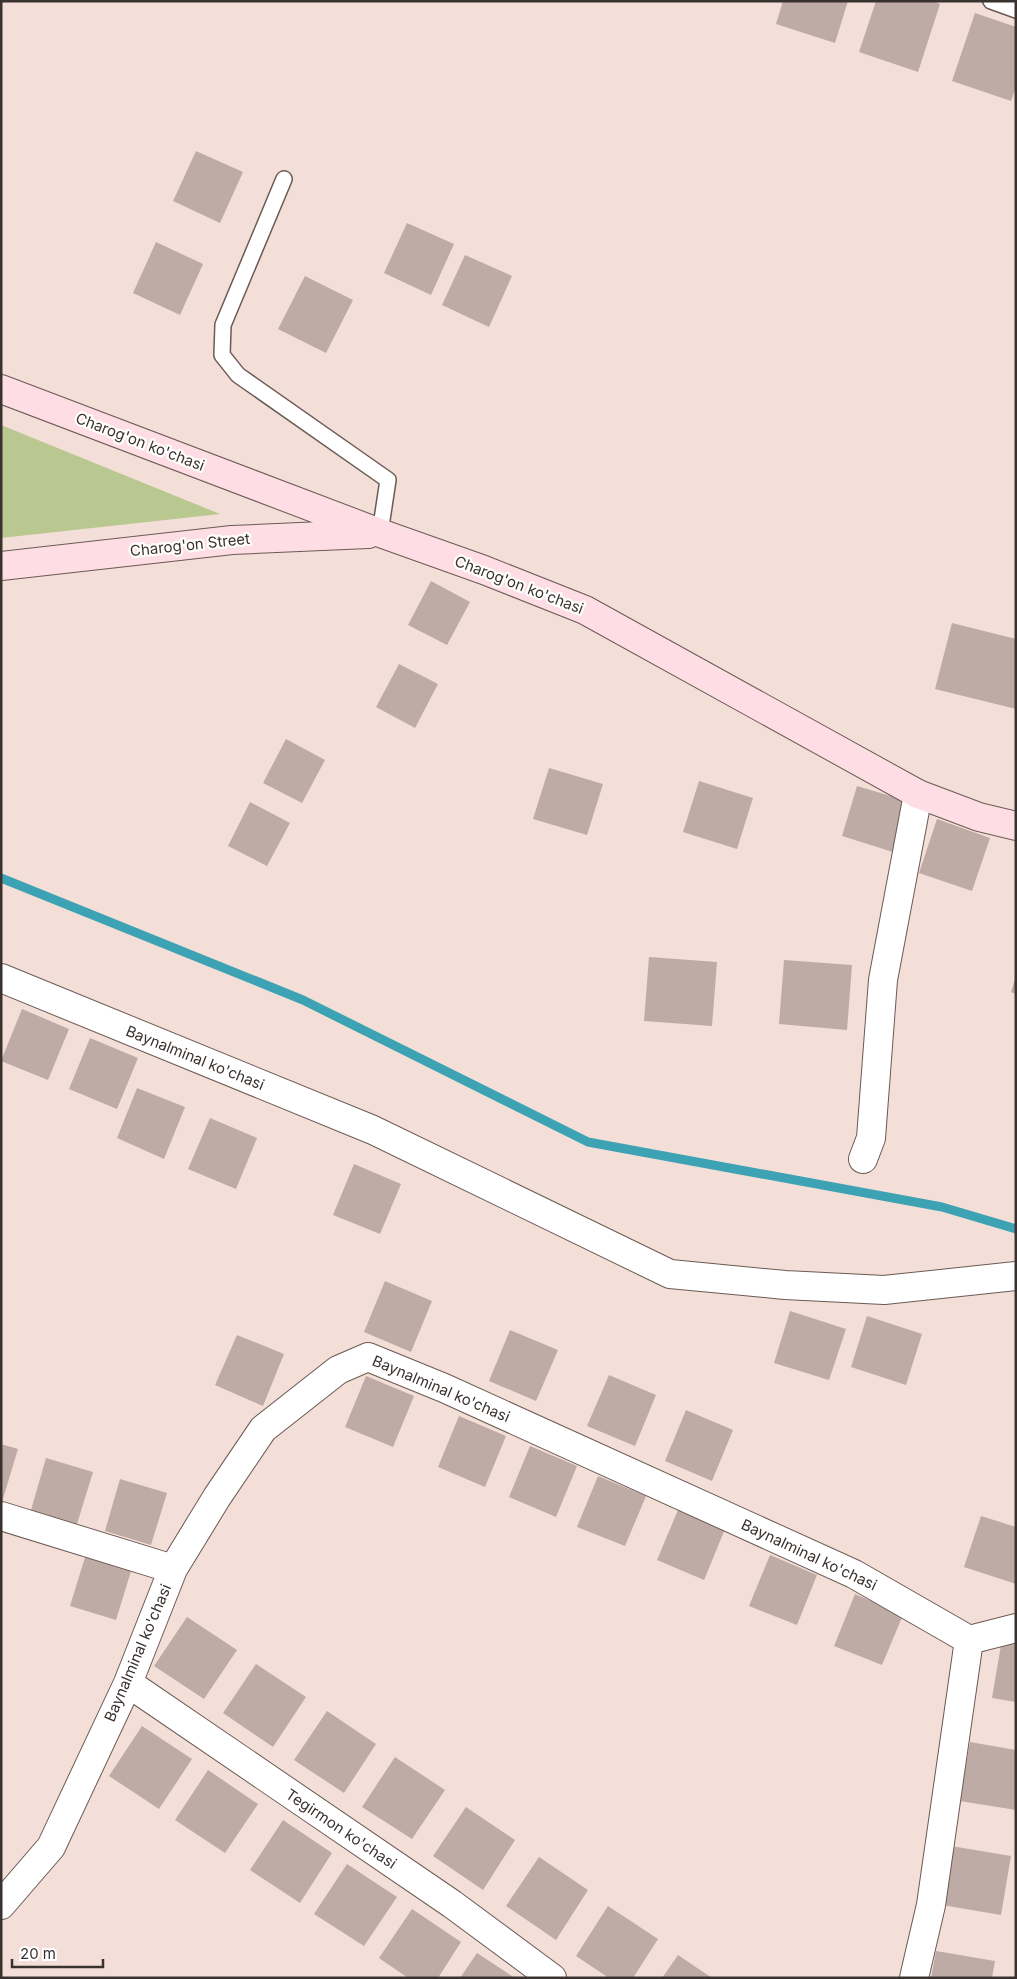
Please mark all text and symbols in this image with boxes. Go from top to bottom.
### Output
street label: Charog'on ko'chasi [73,408,207,475]
street label: Charog'on Street [129,529,251,560]
street label: Charog'on ko'chasi [452,551,586,618]
street label: Baynalminal ko'chasi [123,1021,267,1094]
street label: Baynalminal ko'chasi [370,1351,513,1426]
street label: Baynalminal ko'chasi [738,1515,880,1594]
street label: Baynalminal ko'chasi [100,1581,175,1724]
street label: Tegirmon ko'chasi [282,1784,400,1873]
scale bar [12,1936,104,1968]
text: 20 m [20,1944,56,1963]

